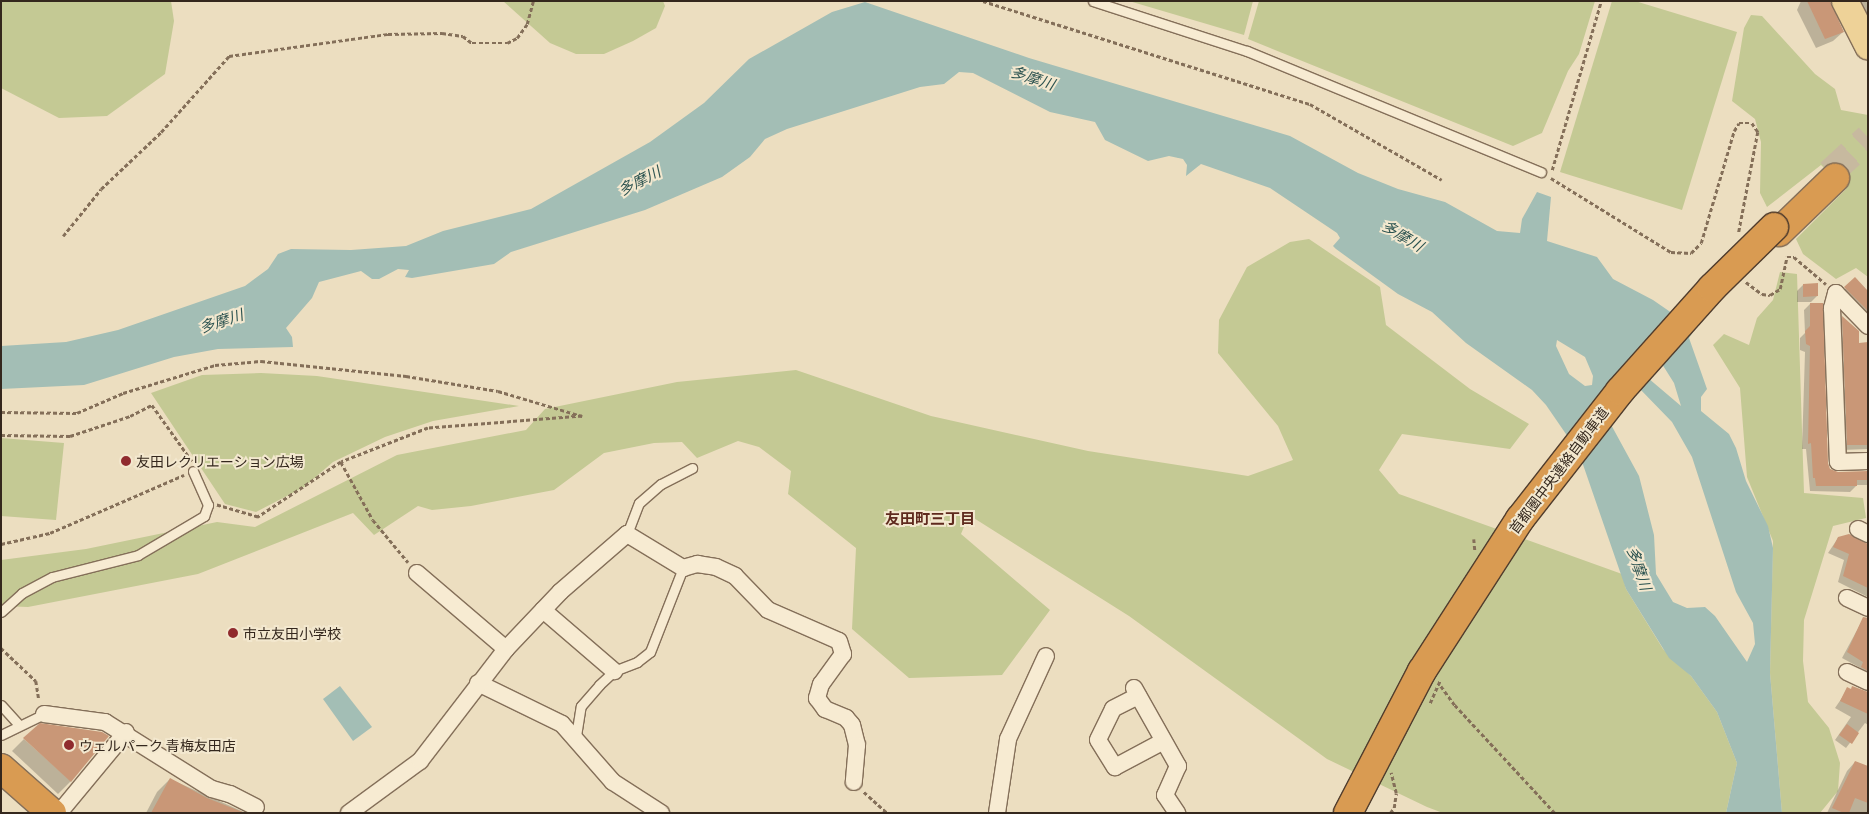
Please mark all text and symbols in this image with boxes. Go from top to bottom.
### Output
water label: 多摩川 [1009,61,1057,93]
water label: 多摩川 [615,162,663,198]
water label: 多摩川 [1379,216,1427,254]
water label: 多摩川 [197,304,245,336]
street label: 首都圏中央連絡自動車道 [1505,403,1611,537]
place label: 友田レクリエーション広場 [136,453,304,469]
marker: 友田レクリエーション広場 [120,455,132,467]
district label: 友田町三丁目 [885,509,975,527]
water label: 多摩川 [1624,544,1656,592]
place label: 市立友田小学校 [243,625,341,641]
marker: 市立友田小学校 [227,627,239,639]
place label: ウェルパーク 青梅友田店 [79,737,236,753]
marker: ウェルパーク 青梅友田店 [63,739,75,751]

